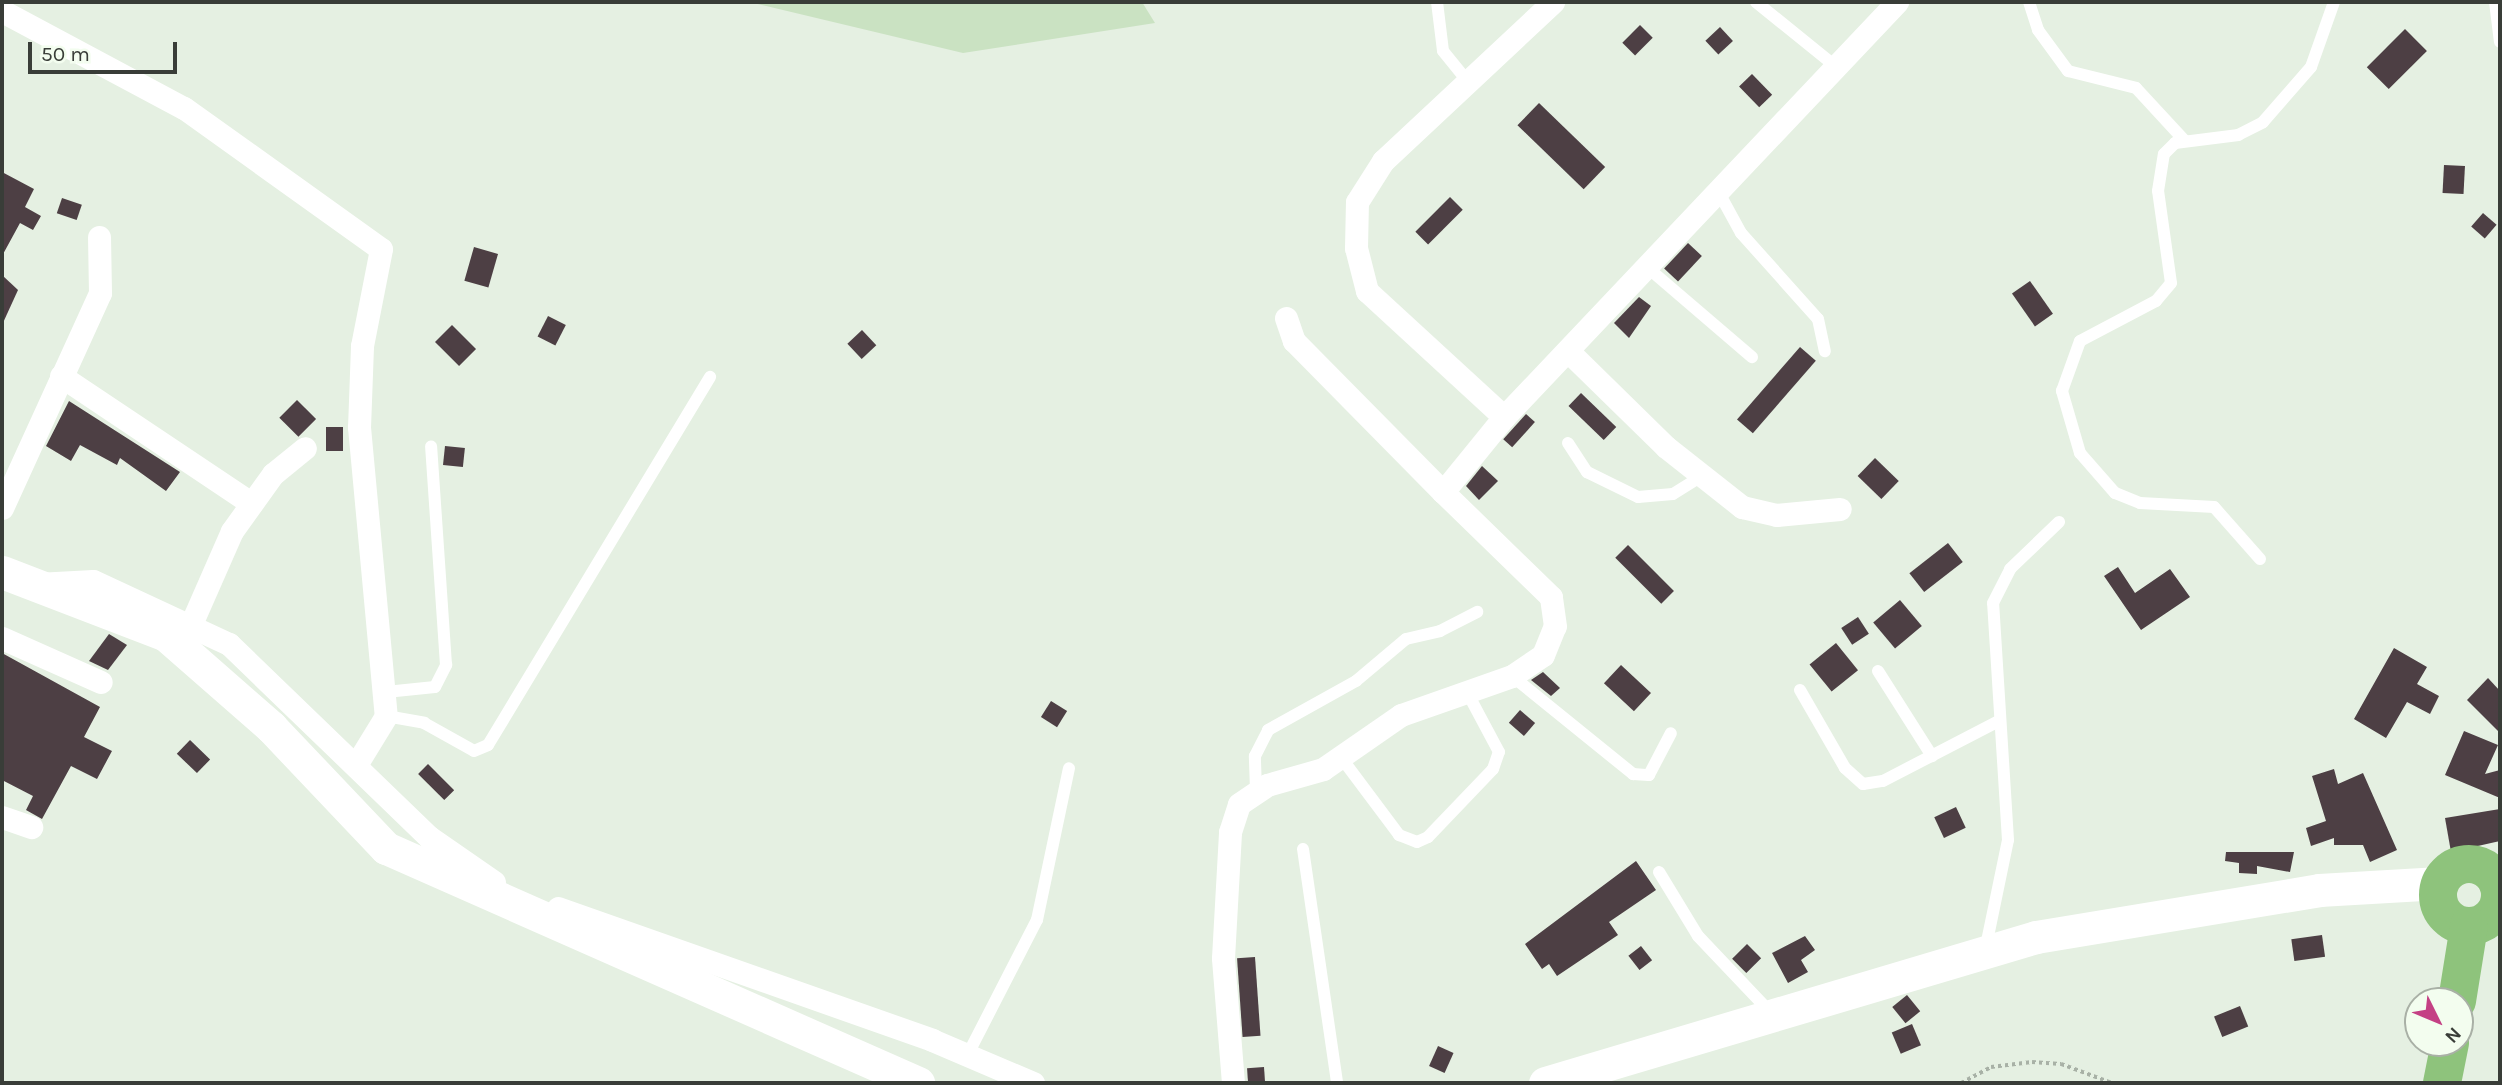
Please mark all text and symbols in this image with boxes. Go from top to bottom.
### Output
scale bar [32,28,180,72]
text: 50 m [41,42,90,66]
north arrow [2404,987,2474,1057]
text: N [2440,1022,2466,1047]

